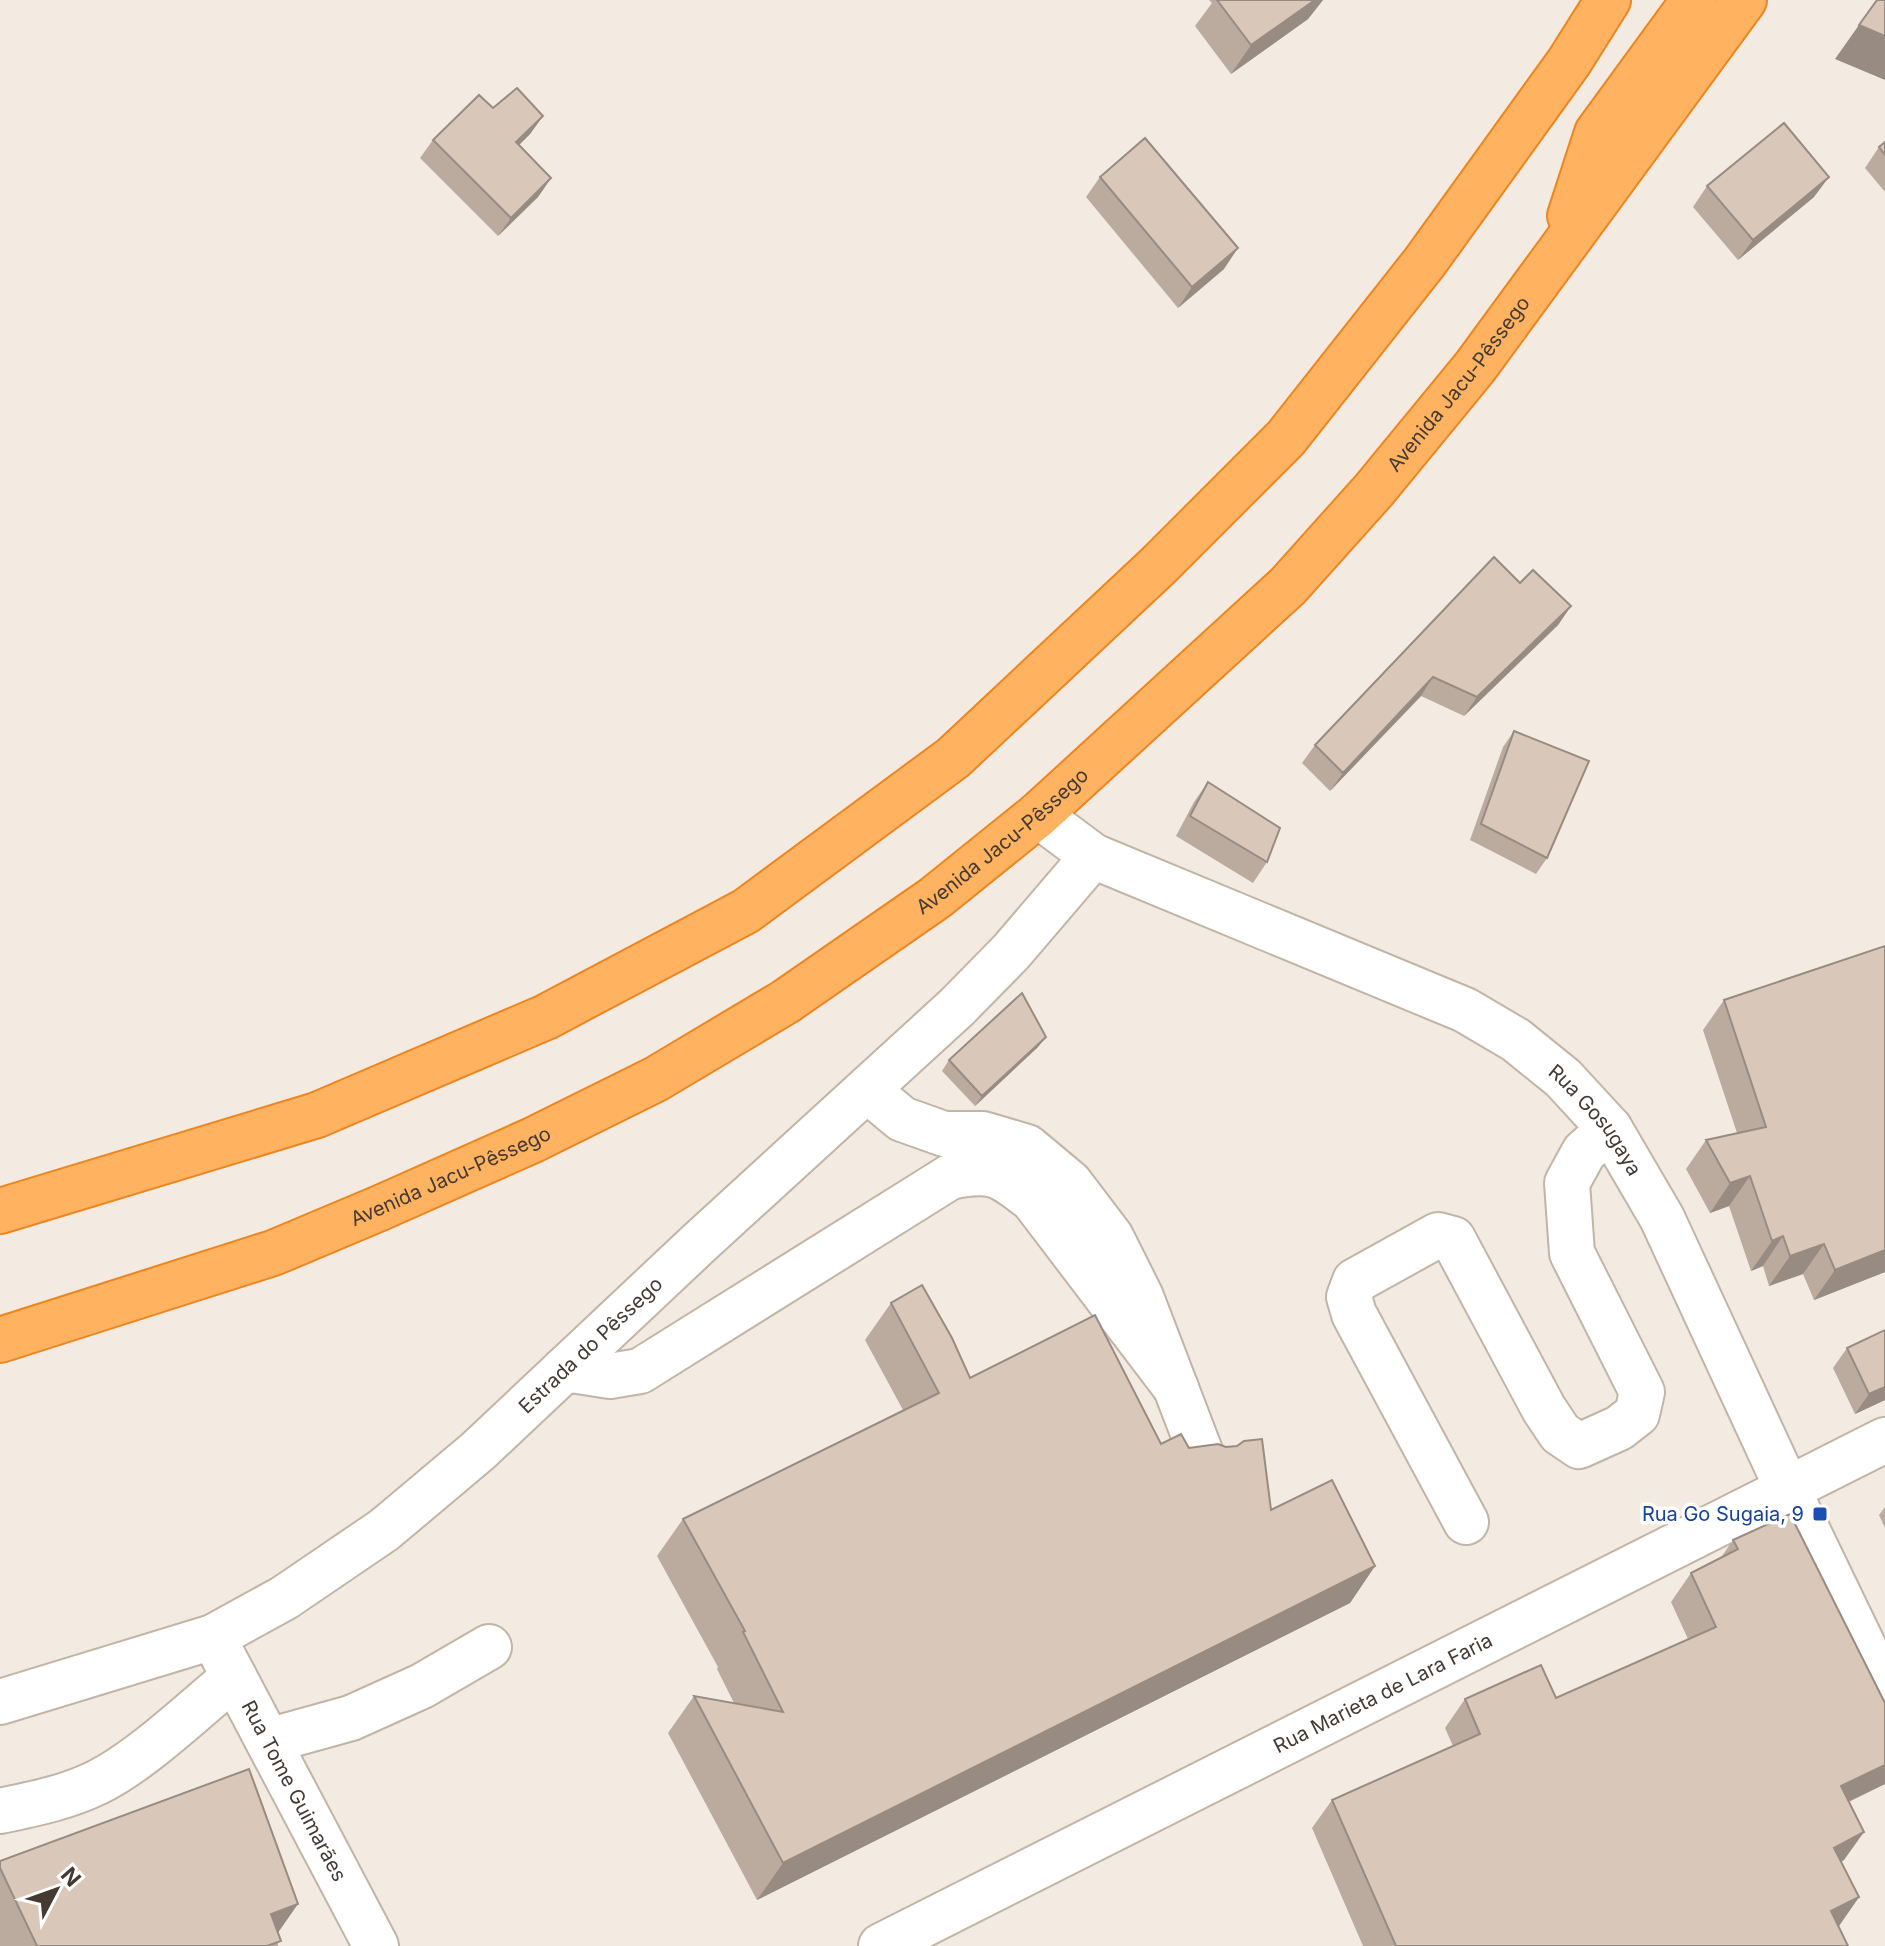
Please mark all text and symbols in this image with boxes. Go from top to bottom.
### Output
street label: Avenida Jacu-Pêssego [1382,291,1535,476]
street label: Avenida Jacu-Pêssego [911,763,1093,919]
street label: Rua Gosugaya [1544,1059,1647,1180]
street label: Avenida Jacu-Pêssego [347,1121,555,1231]
street label: Estrada do Pêssego [514,1272,667,1418]
place label: Rua Go Sugaia, 9 [1642,1502,1804,1526]
marker: Rua Go Sugaia, 9 [1811,1505,1829,1523]
street label: Rua Marieta de Lara Faria [1270,1628,1496,1758]
street label: Rua Tome Guimarães [237,1696,352,1885]
north arrow [16,1850,96,1930]
text: N [56,1862,86,1892]

